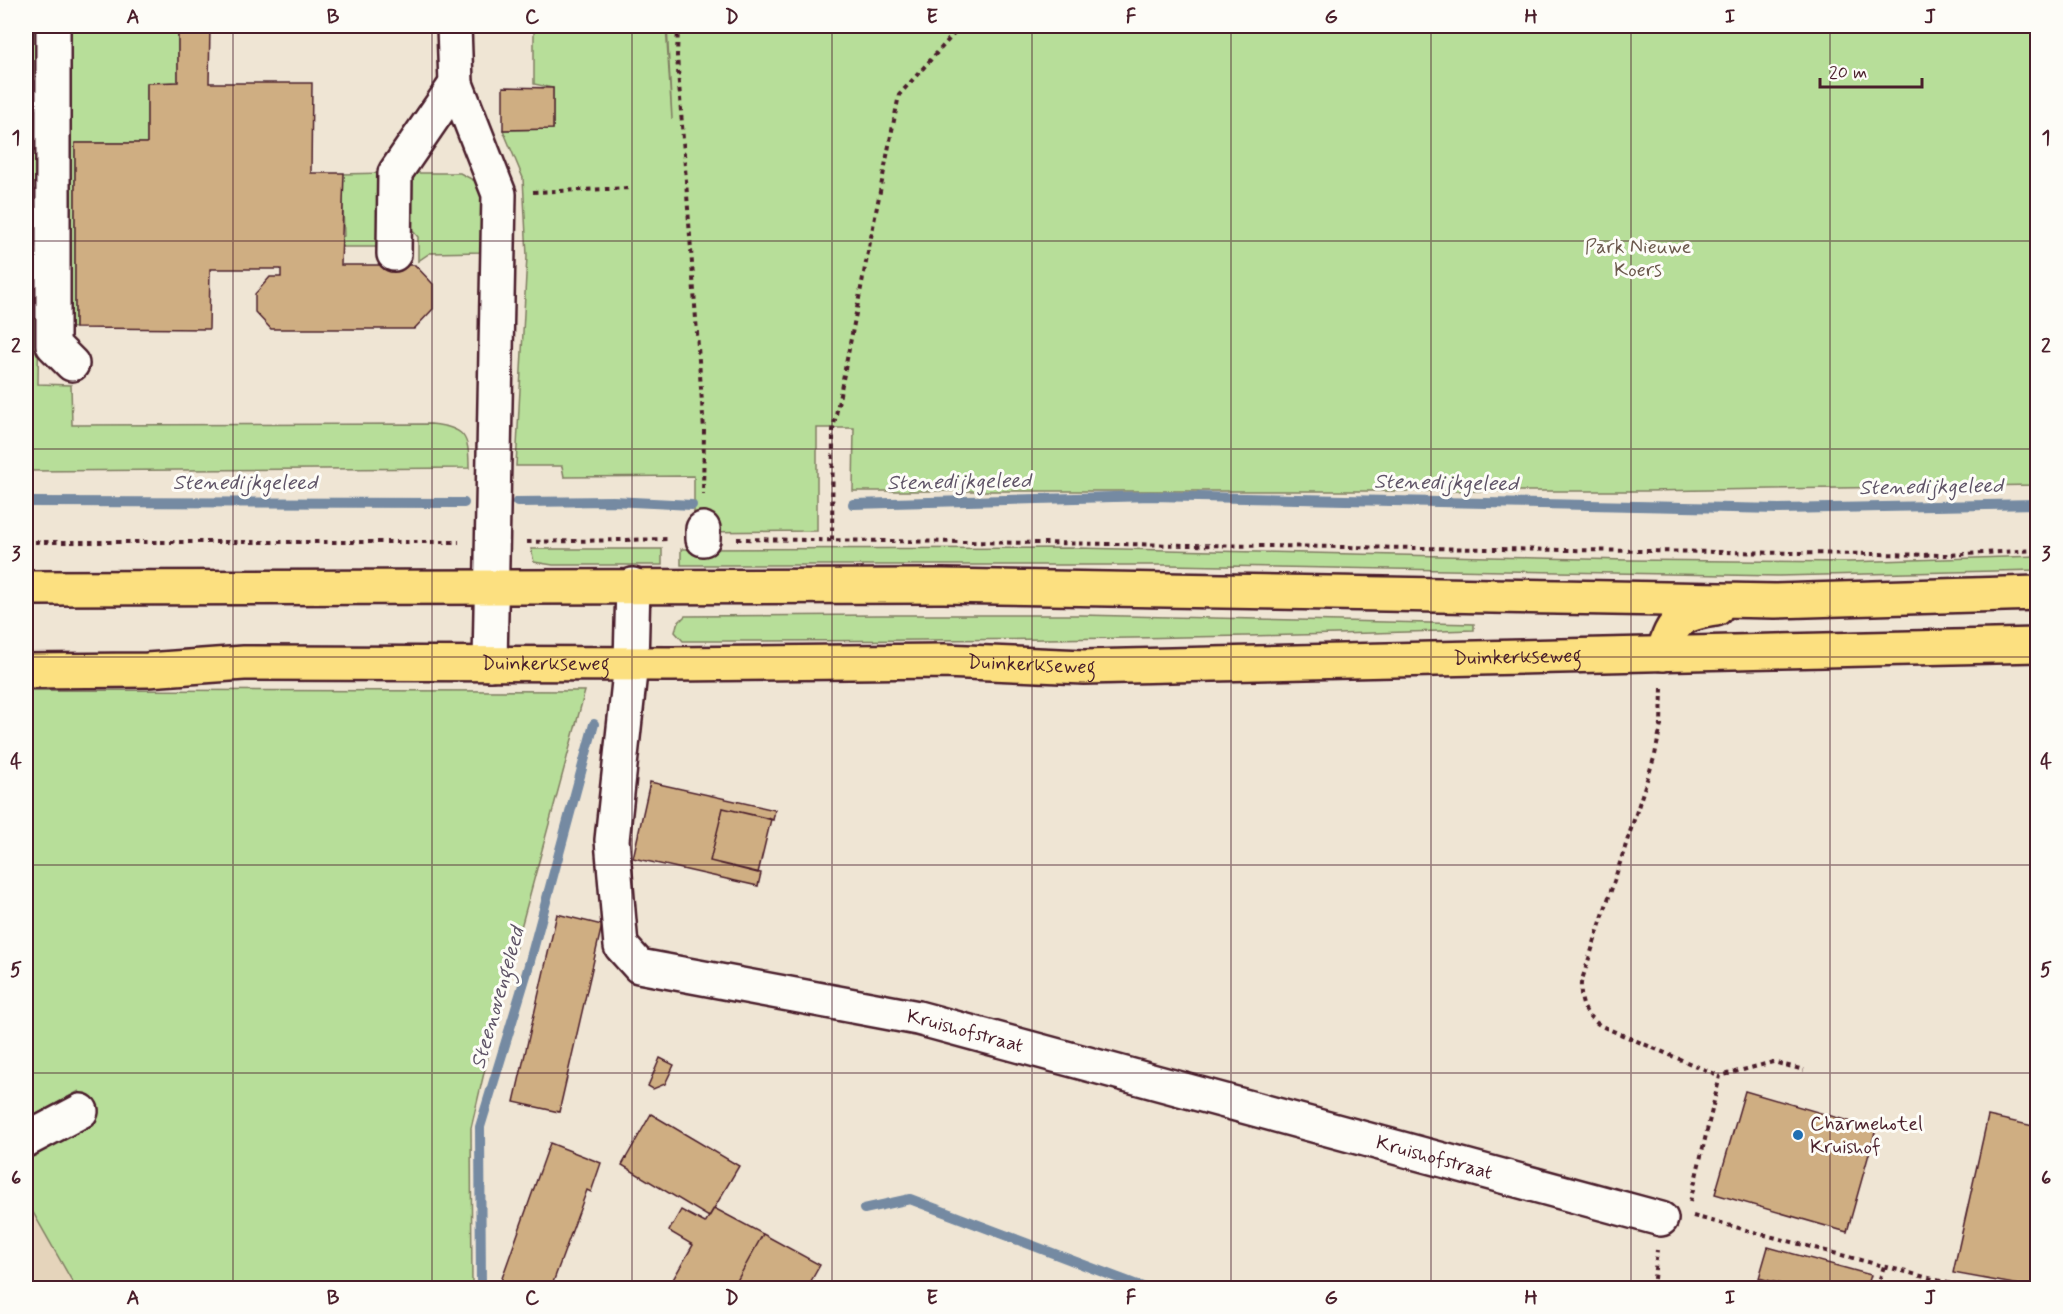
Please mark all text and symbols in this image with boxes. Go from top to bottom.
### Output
text: A [126,4,140,31]
text: B [327,4,340,31]
text: C [525,4,540,31]
text: D [725,4,739,31]
text: E [926,4,938,31]
text: F [1126,4,1137,31]
text: G [1324,4,1338,31]
text: H [1524,4,1538,31]
text: I [1725,4,1735,31]
text: J [1924,4,1936,31]
scale bar [1820,51,1922,89]
text: 20 m [1829,61,1867,85]
text: 1 [12,125,20,152]
text: 1 [2042,125,2050,152]
park label: Park Nieuwe Koers [1585,234,1692,284]
text: 2 [11,333,21,360]
text: 2 [2041,333,2051,360]
water label: Stenedijkgeleed [887,467,1033,497]
water label: Stenedijkgeleed [1374,468,1520,498]
water label: Stenedijkgeleed [173,469,319,497]
water label: Stenedijkgeleed [1859,472,2005,502]
text: 3 [11,541,21,568]
text: 3 [2041,541,2051,568]
street label: Duinkerkseweg [1453,642,1582,672]
street label: Duinkerkseweg [967,649,1096,682]
street label: Duinkerkseweg [482,650,610,679]
text: 4 [10,749,22,776]
text: 4 [2040,749,2052,776]
water label: Steenovengeleed [464,922,534,1073]
text: 5 [10,957,22,984]
text: 5 [2040,957,2052,984]
street label: Kruishofstraat [905,1003,1026,1059]
place label: Charmehotel Kruishof [1810,1111,1923,1161]
marker: Charmehotel Kruishof [1791,1128,1805,1142]
street label: Kruishofstraat [1373,1129,1496,1186]
text: 6 [11,1165,21,1192]
text: 6 [2041,1165,2051,1192]
text: A [126,1285,140,1312]
text: B [327,1285,340,1312]
text: C [525,1285,540,1312]
text: D [725,1285,739,1312]
text: E [926,1285,938,1312]
text: F [1126,1285,1137,1312]
text: G [1324,1285,1338,1312]
text: H [1524,1285,1538,1312]
text: I [1725,1285,1735,1312]
text: J [1924,1285,1936,1312]

